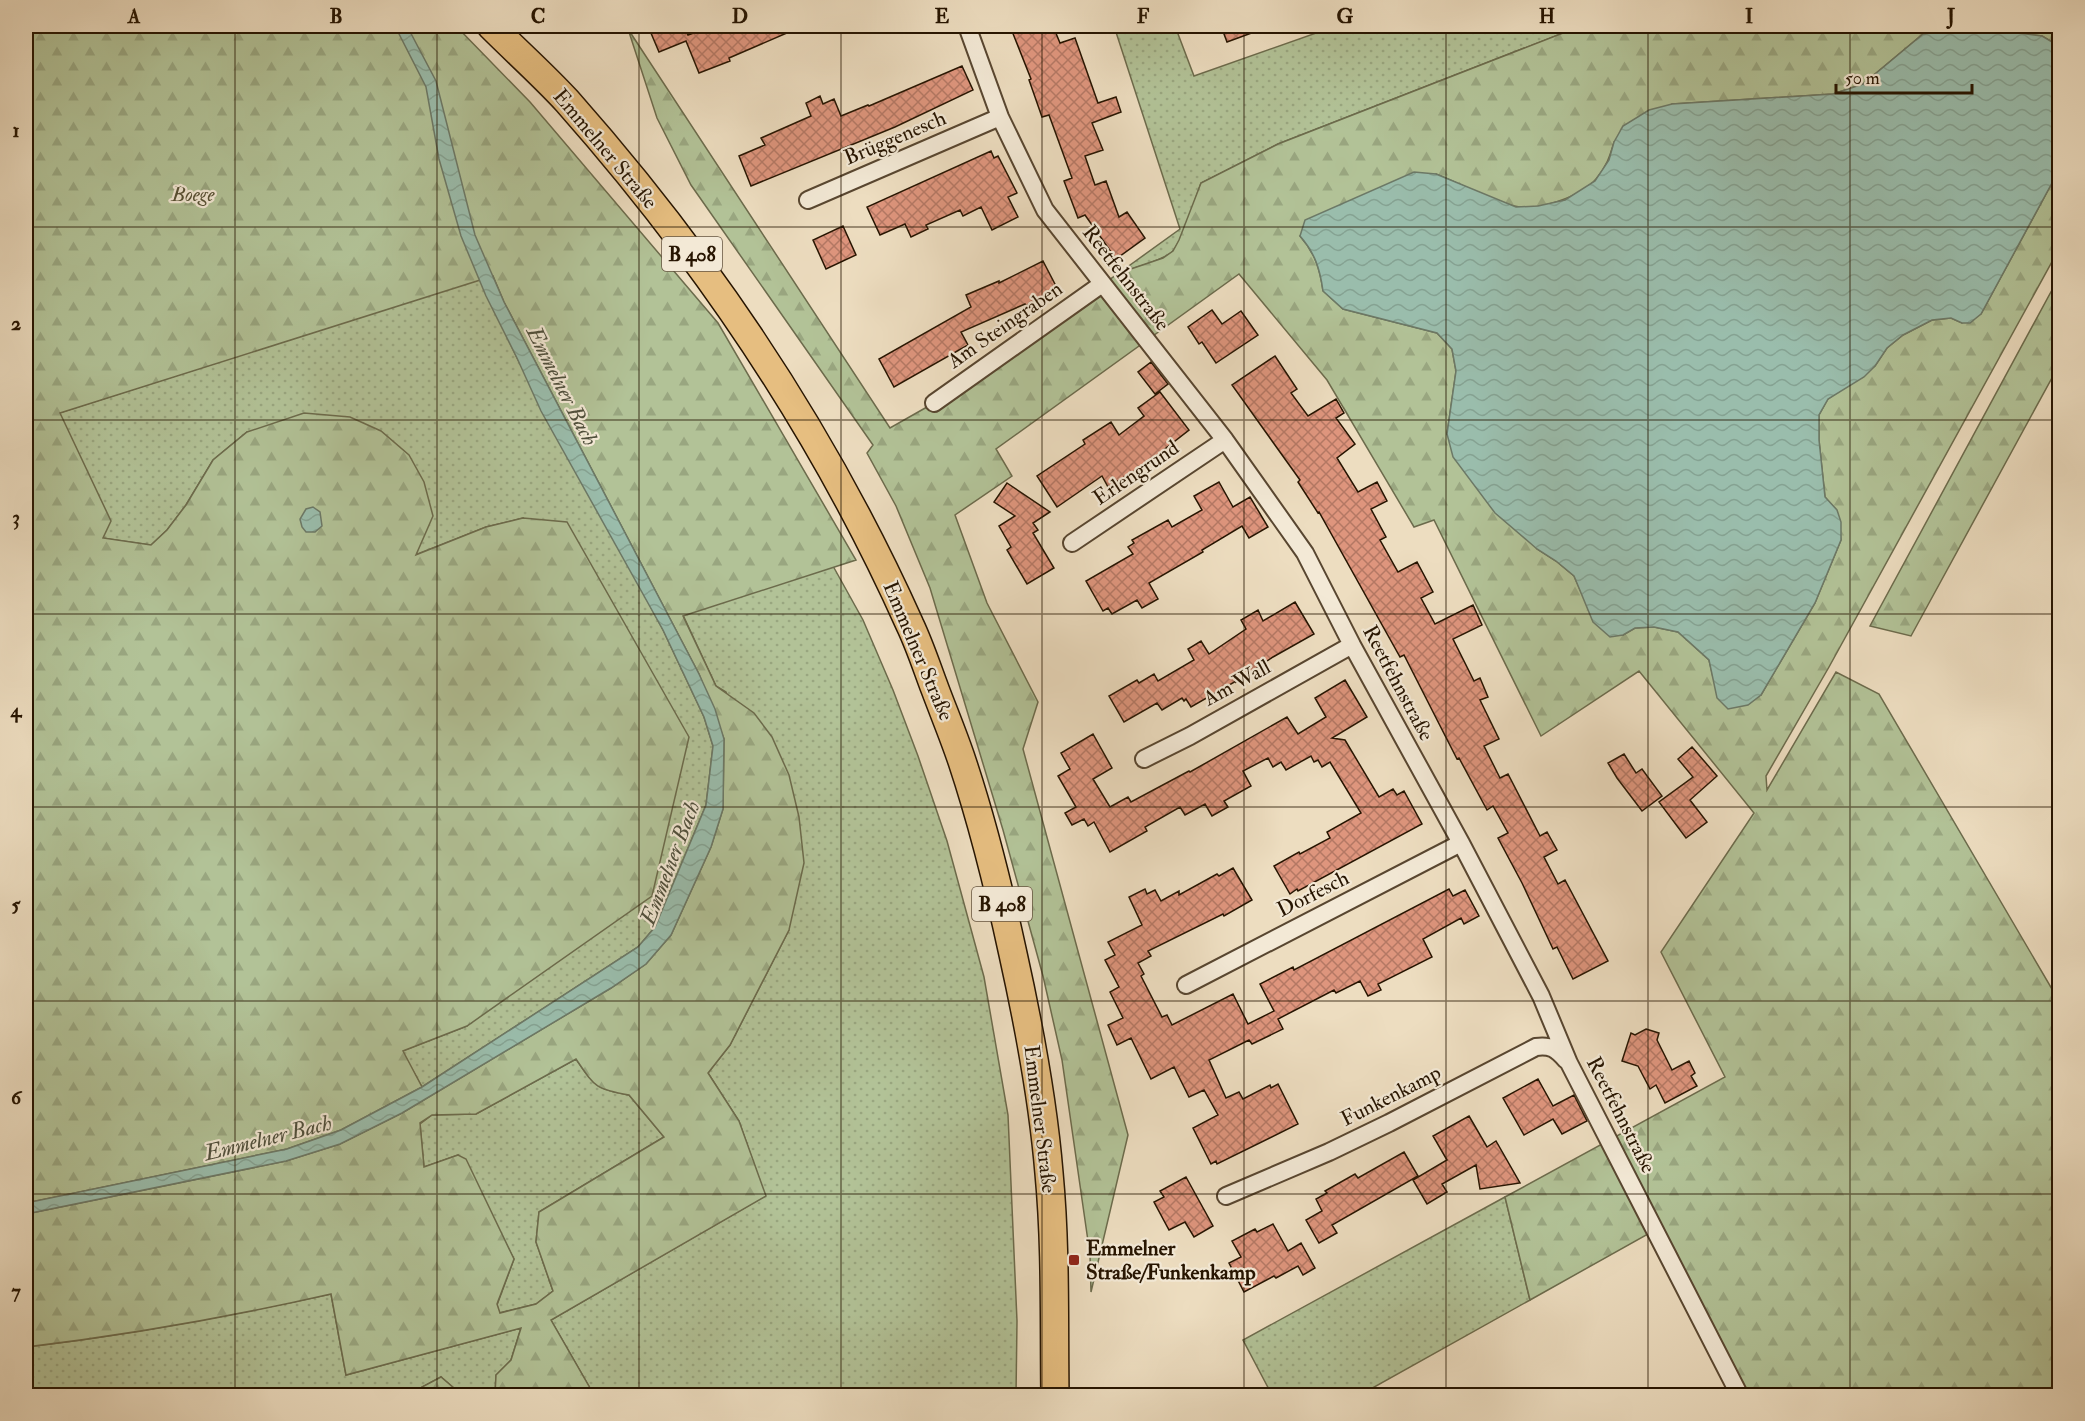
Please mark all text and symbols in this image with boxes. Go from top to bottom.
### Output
text: A [127,4,141,29]
text: B [329,4,343,29]
text: C [531,4,545,29]
text: D [732,4,748,29]
text: E [935,4,950,29]
text: F [1137,4,1150,29]
text: G [1337,4,1354,29]
text: H [1539,4,1555,29]
text: I [1745,4,1753,29]
text: J [1946,4,1955,29]
scale bar [1836,57,1972,95]
text: 50 m [1845,67,1880,90]
street label: Emmelner Straße [547,83,663,215]
street label: Brüggenesch [840,104,950,172]
text: 1 [12,118,20,143]
park label: Boege [170,181,216,208]
street label: Reetfehnstraße [1076,220,1176,337]
road number: B 408 [662,237,722,271]
street label: Am Steingraben [941,275,1068,375]
text: 2 [11,311,21,336]
water label: Emmelner Bach [519,320,604,451]
street label: Erlengrund [1088,434,1185,512]
text: 3 [12,505,20,530]
street label: Emmelner Straße [877,577,960,725]
street label: Reetfehnstraße [1356,621,1440,746]
street label: Am Wall [1198,653,1276,713]
text: 4 [10,698,23,723]
water label: Emmelner Bach [633,797,706,931]
street label: Dorfesch [1272,864,1354,924]
road number: B 408 [972,887,1032,921]
text: 5 [12,892,22,917]
street label: Emmelner Straße [1018,1044,1062,1195]
street label: Reetfehnstraße [1580,1052,1662,1178]
street label: Funkenkamp [1336,1059,1446,1133]
text: 6 [11,1085,23,1110]
water label: Emmelner Bach [199,1109,335,1168]
place label: Emmelner Straße/Funkenkamp [1086,1235,1256,1286]
marker: Emmelner Straße/Funkenkamp [1067,1253,1081,1267]
text: 7 [11,1279,21,1304]

